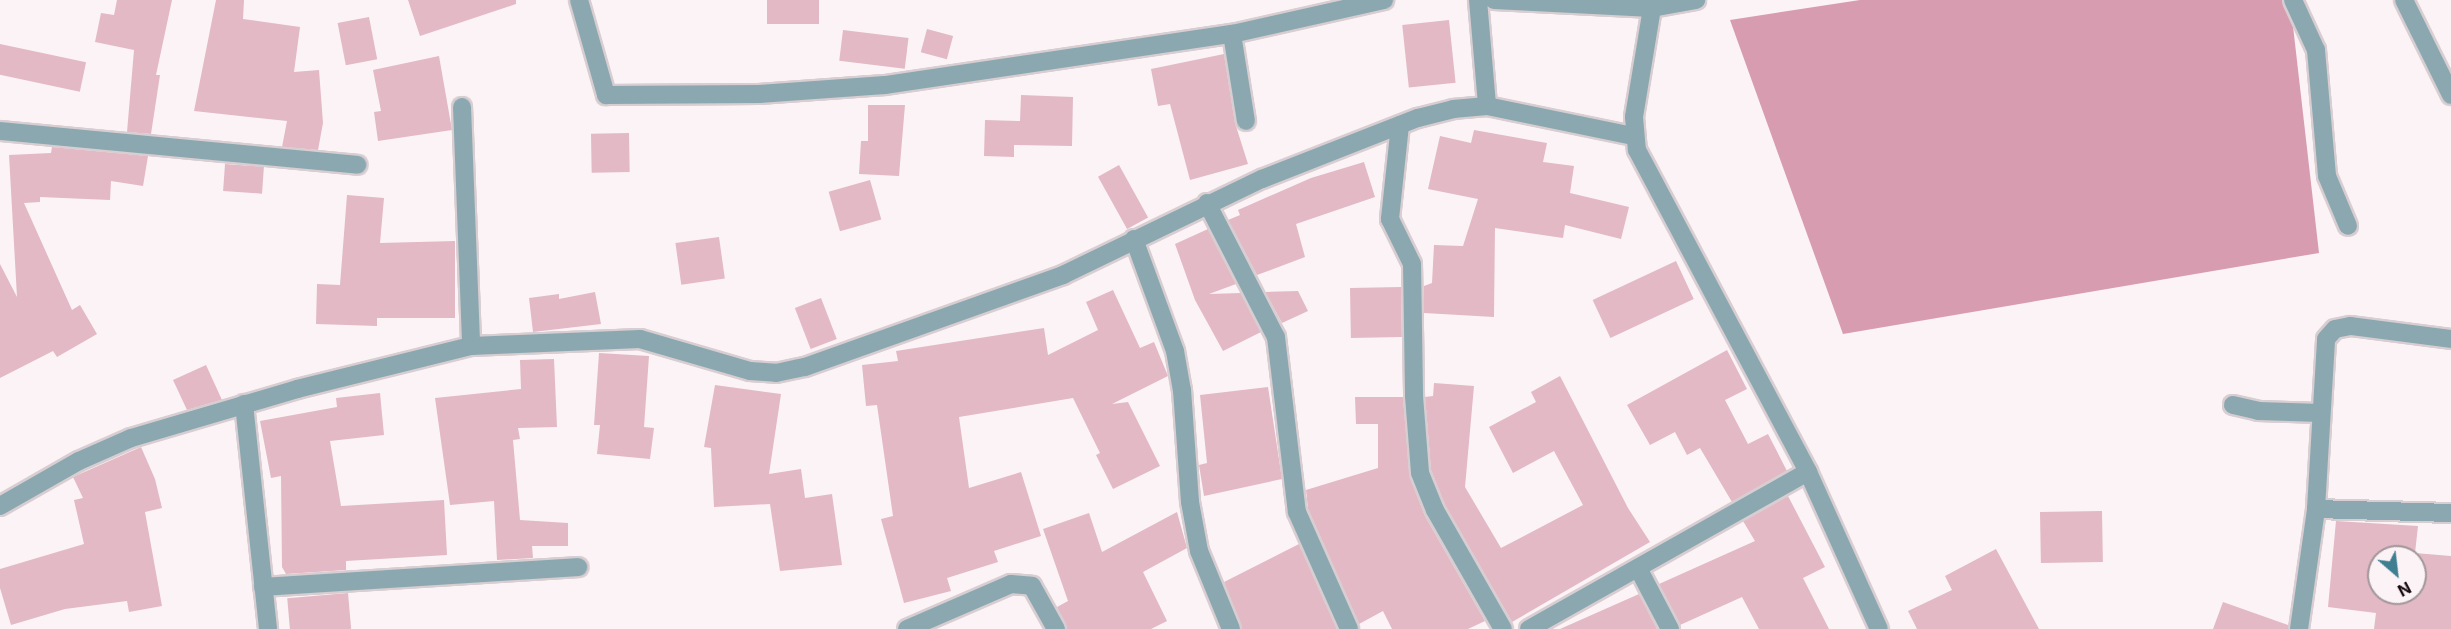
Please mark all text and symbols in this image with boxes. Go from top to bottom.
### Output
north arrow [2367,545,2427,605]
text: N [2394,577,2415,601]

